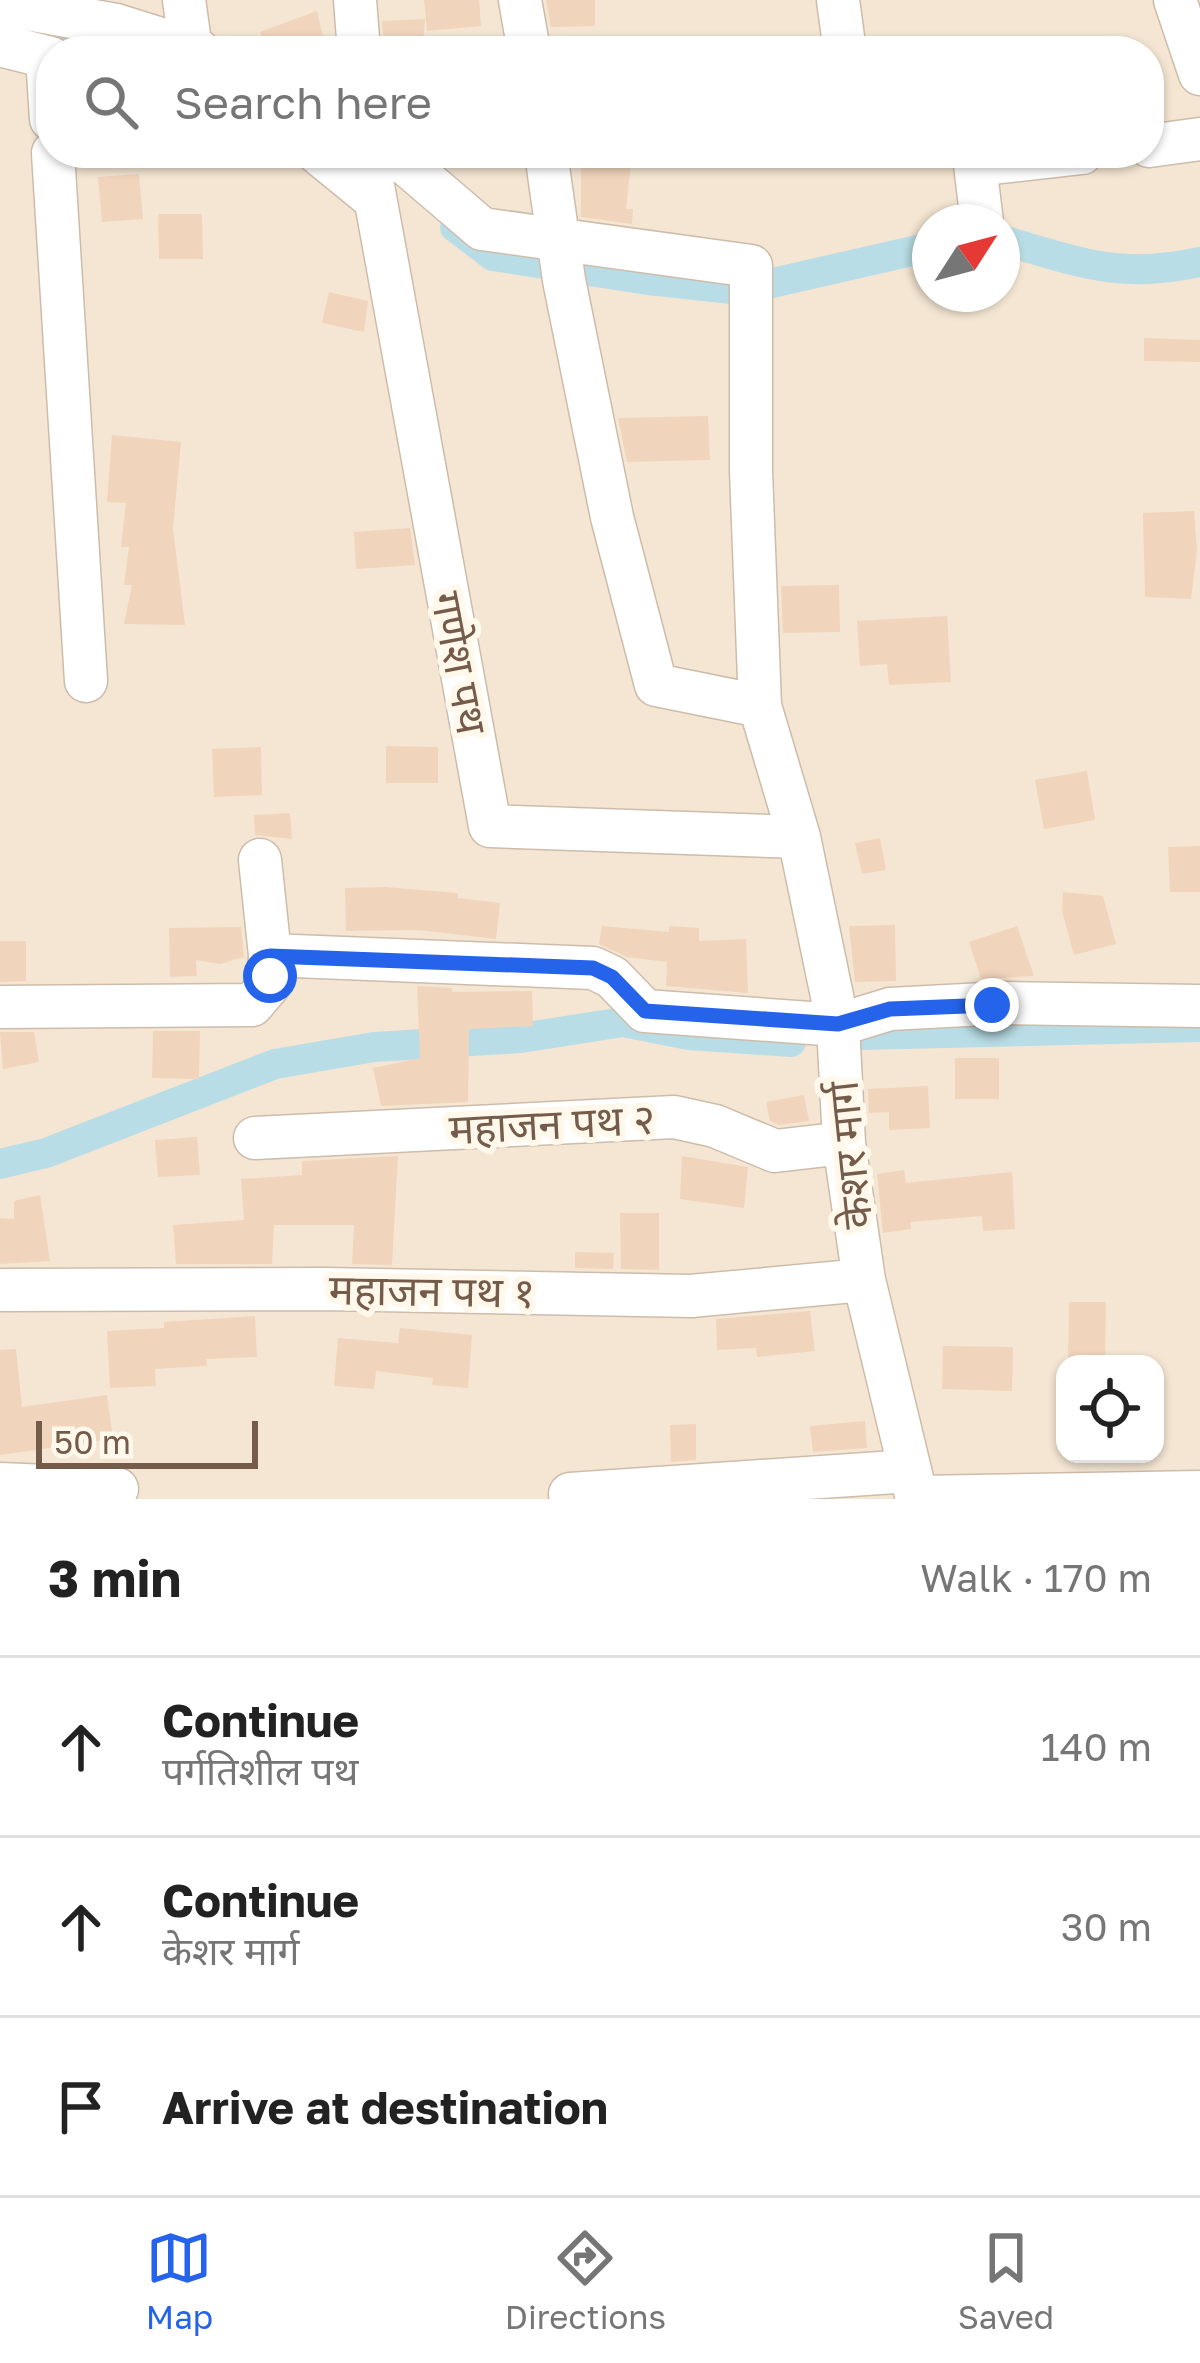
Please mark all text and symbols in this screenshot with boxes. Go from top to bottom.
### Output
search box [36,36,1164,168]
icon: search [78,69,144,135]
text: Search here [174,75,432,129]
north arrow [912,204,1020,312]
street label: गणेश पथ [422,587,498,739]
route start [243,949,297,1003]
route end [965,978,1019,1032]
street label: केशर मार्ग [816,1077,882,1231]
street label: महाजन पथ २ [448,1093,656,1153]
street label: महाजन पथ १ [328,1263,536,1317]
map controls [1056,1355,1164,1463]
button: locate [1056,1355,1164,1463]
scale bar [36,1415,258,1468]
text: 50 m [54,1422,131,1461]
text: 3 min [48,1547,181,1608]
text: Walk · 170 m [920,1554,1152,1601]
text: Continue [162,1693,359,1747]
icon: ahead [48,1714,114,1780]
text: 140 m [1041,1723,1152,1770]
text: पर्गतिशील पथ [162,1747,358,1794]
text: Continue [162,1873,359,1927]
icon: ahead [48,1894,114,1960]
text: 30 m [1061,1903,1152,1950]
text: केशर मार्ग [162,1927,300,1974]
icon: arrive [48,2074,114,2140]
text: Arrive at destination [162,2080,608,2134]
tab: Map [146,2225,213,2336]
tab: Directions [505,2225,666,2336]
tab: Saved [958,2225,1054,2336]

